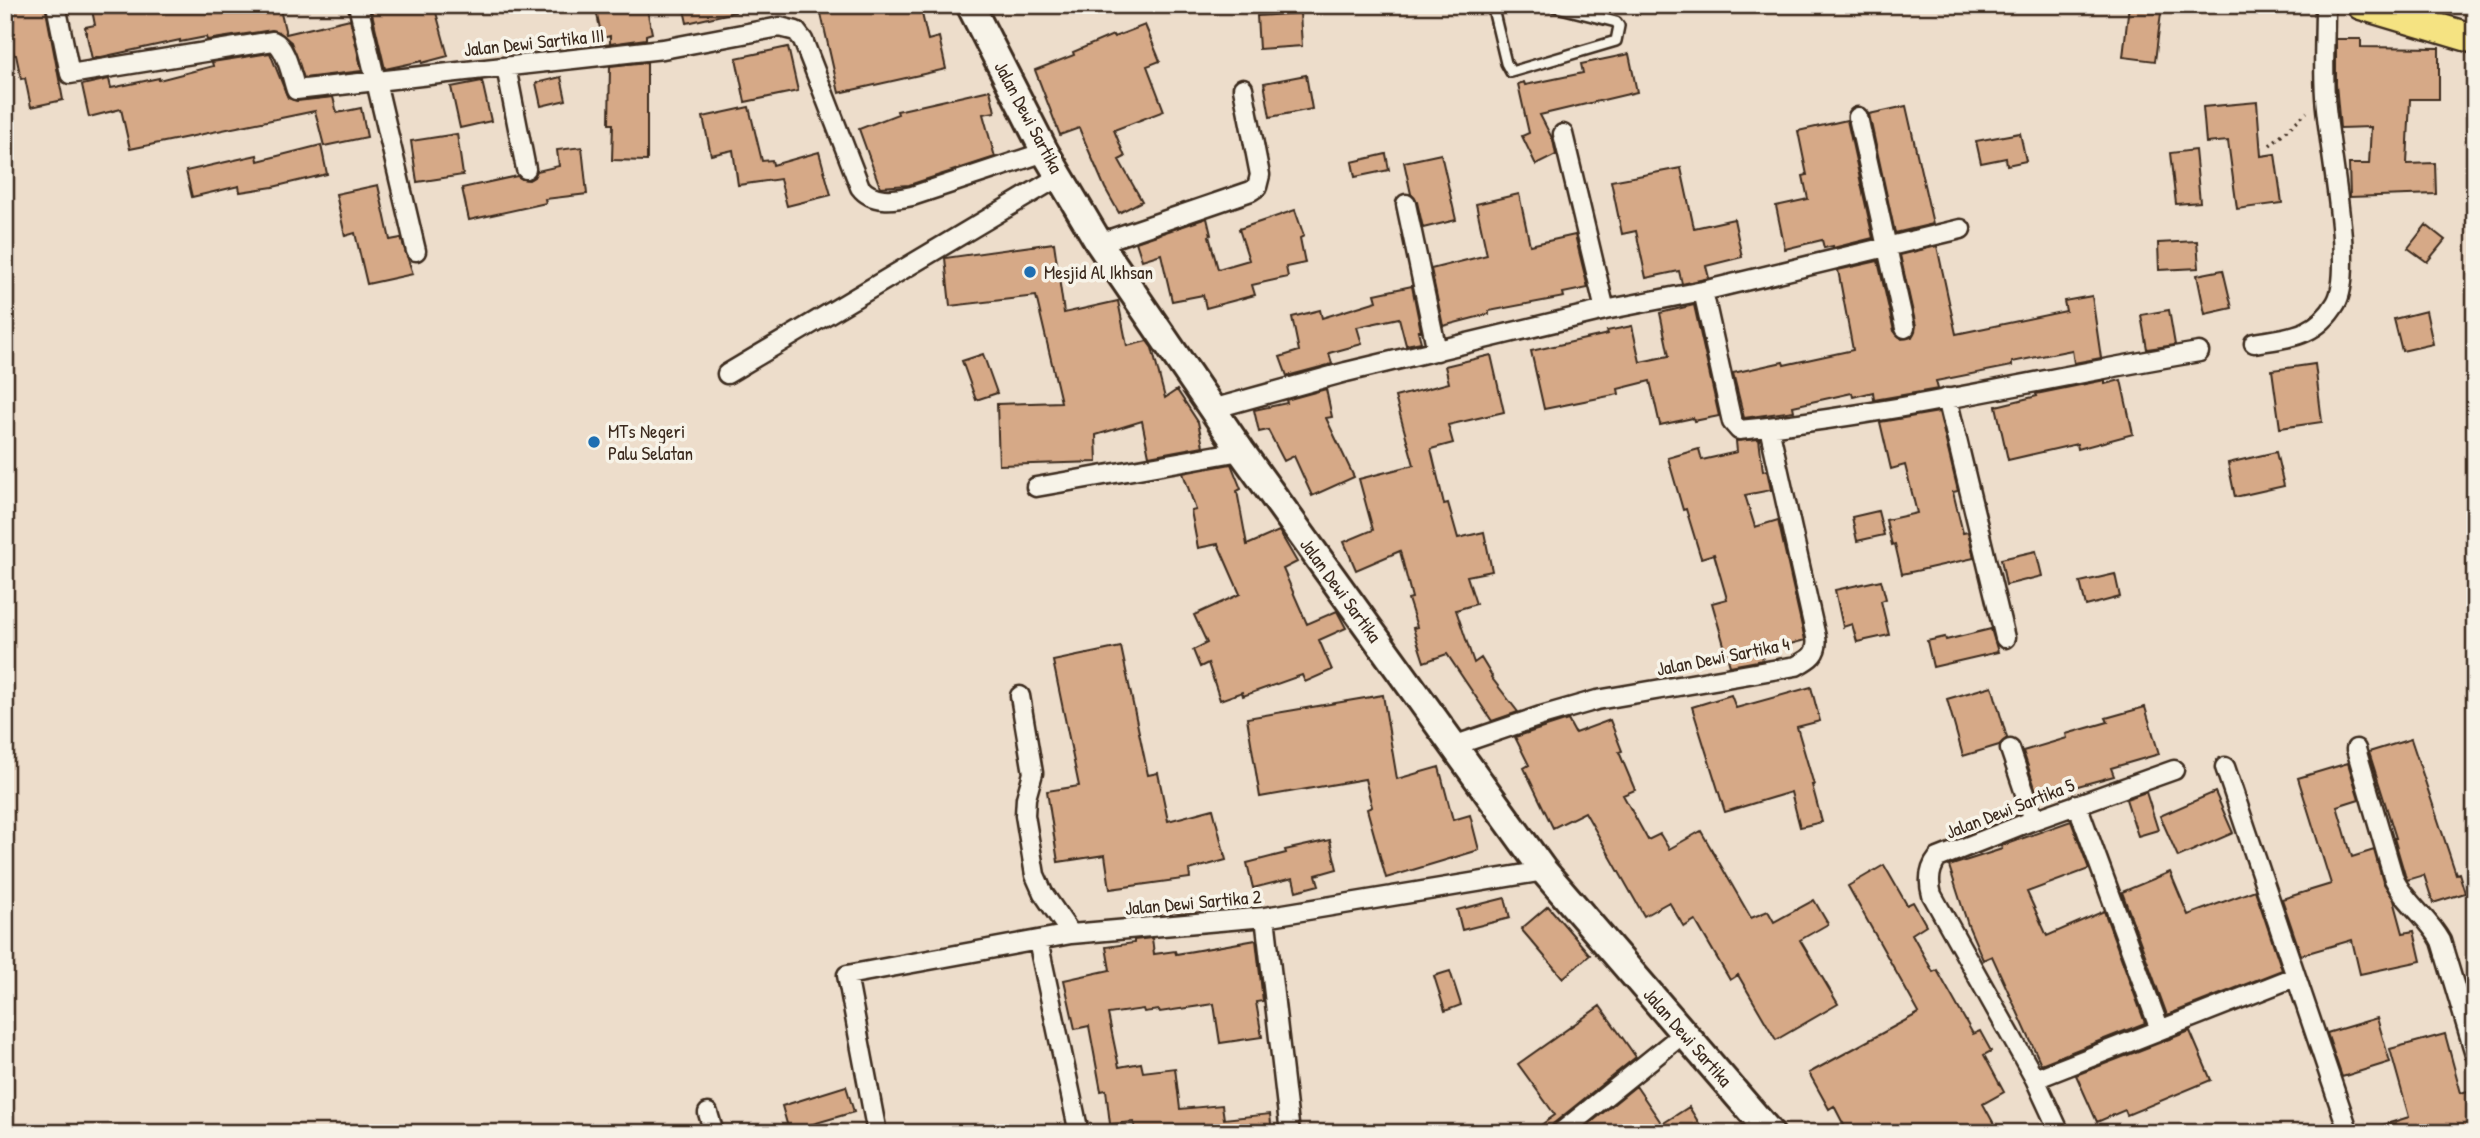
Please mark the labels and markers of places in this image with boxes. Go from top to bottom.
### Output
place label: Mesjid Al Ikhsan [1044,259,1153,285]
marker: Mesjid Al Ikhsan [1022,264,1038,280]
place label: MTs Negeri Palu Selatan [608,418,693,466]
marker: MTs Negeri Palu Selatan [586,434,602,450]

